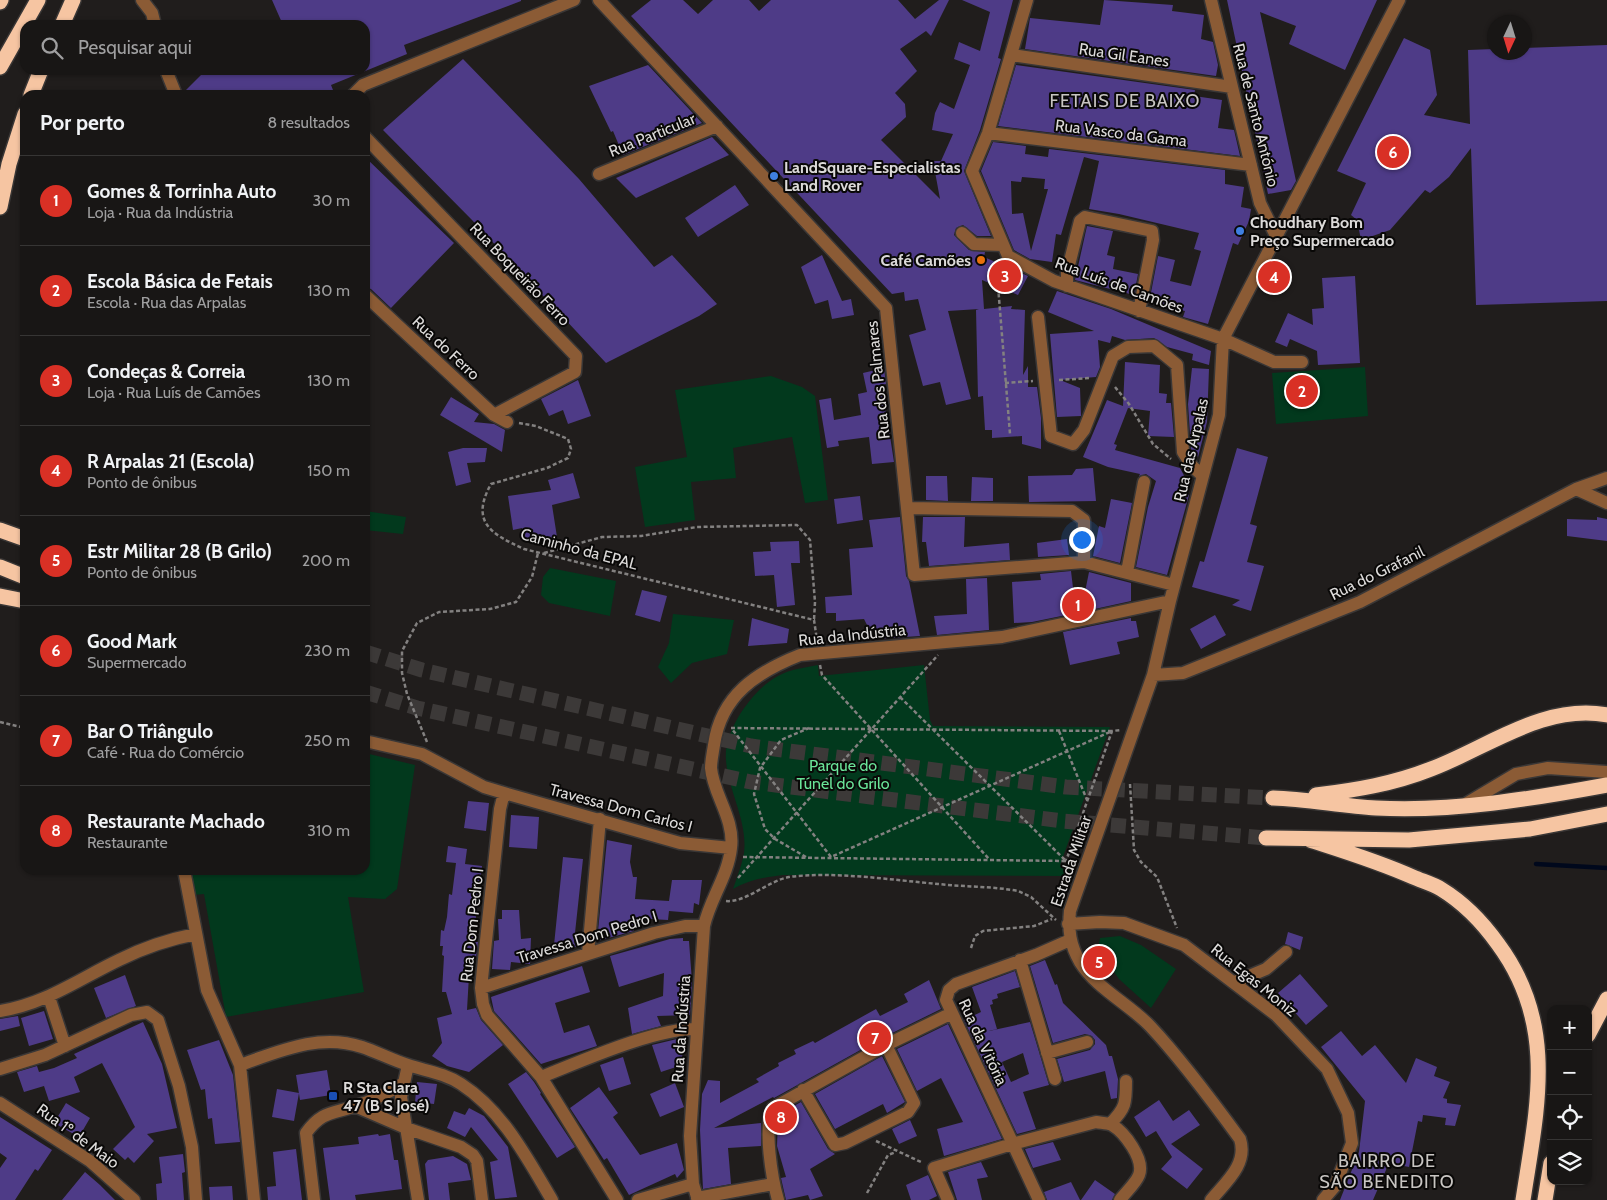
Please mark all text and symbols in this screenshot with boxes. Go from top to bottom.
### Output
north arrow [1487,15,1532,60]
search box [20,20,370,75]
icon: search [38,34,66,62]
text: Pesquisar aqui [78,36,192,59]
street label: Rua Gil Eanes [1078,39,1171,71]
street label: Rua de Santo António [1229,41,1283,189]
district label: FETAIS DE BAIXO [1050,90,1200,112]
street label: Rua Particular [606,109,699,161]
text: Por perto [40,110,125,135]
text: 8 resultados [268,113,350,132]
street label: Rua Vasco da Gama [1054,116,1188,151]
pin: 6 [1377,133,1409,171]
place label: LandSquare-Especialistas Land Rover [784,158,961,195]
marker: LandSquare-Especialistas Land Rover [768,170,780,182]
text: Gomes & Torrinha Auto [87,180,276,203]
text: 1 [53,191,59,210]
text: 30 m [313,191,350,210]
text: Loja · Rua da Indústria [87,203,233,222]
place label: Choudhary Bom Preço Supermercado [1250,213,1394,250]
street label: Rua Boqueirão Ferro [466,219,574,330]
marker: Choudhary Bom Preço Supermercado [1234,225,1246,237]
place label: Café Camões [880,251,971,270]
street label: Rua Luís de Camões [1052,253,1186,317]
marker: Café Camões [975,254,987,266]
pin: 3 [989,257,1021,295]
pin: 4 [1258,258,1290,296]
text: Escola Básica de Fetais [87,270,273,293]
text: 2 [52,281,60,300]
text: 130 m [307,281,350,300]
text: Escola · Rua das Arpalas [87,293,246,312]
street label: Rua do Ferro [408,312,484,384]
street label: Rua dos Palmares [862,320,894,440]
text: Condeças & Correia [87,360,245,383]
text: 3 [52,371,60,390]
text: 130 m [307,371,350,390]
pin: 2 [1286,372,1318,410]
text: Loja · Rua Luís de Camões [87,383,261,402]
street label: Rua das Arpalas [1170,396,1212,504]
text: R Arpalas 21 (Escola) [87,450,255,473]
text: 4 [51,461,61,480]
text: 150 m [307,461,350,480]
text: Ponto de ônibus [87,473,197,492]
street label: Caminho da EPAL [518,524,640,574]
your location [1069,527,1095,553]
text: Estr Militar 28 (B Grilo) [87,540,272,563]
street label: Rua do Grafanil [1327,542,1427,604]
text: 5 [52,551,60,570]
text: 200 m [302,551,350,570]
text: Ponto de ônibus [87,563,197,582]
pin: 1 [1062,586,1094,624]
street label: Rua da Indústria [798,620,907,650]
text: Good Mark [87,630,177,653]
text: 6 [52,641,61,660]
text: 230 m [304,641,350,660]
text: Supermercado [87,653,187,672]
text: Bar O Triângulo [87,720,213,743]
text: 7 [52,731,60,750]
text: 250 m [304,731,350,750]
text: Café · Rua do Comércio [87,743,244,762]
park label: Parque do Túnel do Grilo [797,756,890,793]
street label: Travessa Dom Carlos I [547,780,695,836]
text: Restaurante Machado [87,810,265,833]
street label: Estrada Militar [1047,812,1096,909]
text: 8 [51,821,61,840]
text: 310 m [307,821,350,840]
text: Restaurante [87,833,168,852]
street label: Rua Dom Pedro I [457,867,487,983]
street label: Travessa Dom Pedro I [515,907,659,967]
street label: Rua Egas Moniz [1207,940,1301,1021]
pin: 5 [1083,943,1115,981]
street label: Rua da Indústria [668,974,694,1083]
street label: Rua da Vitória [955,996,1011,1089]
map controls [1547,1005,1592,1185]
button: + [1547,1005,1592,1050]
pin: 7 [859,1019,891,1057]
button: − [1547,1050,1592,1095]
place label: R Sta Clara 47 (B S José) [343,1078,430,1115]
marker: R Sta Clara 47 (B S José) [327,1090,339,1102]
button: locate [1547,1095,1592,1140]
pin: 8 [765,1098,797,1136]
street label: Rua 1º de Maio [33,1100,123,1172]
button: layers [1547,1140,1592,1185]
district label: BAIRRO DE SÃO BENEDITO [1319,1150,1455,1193]

